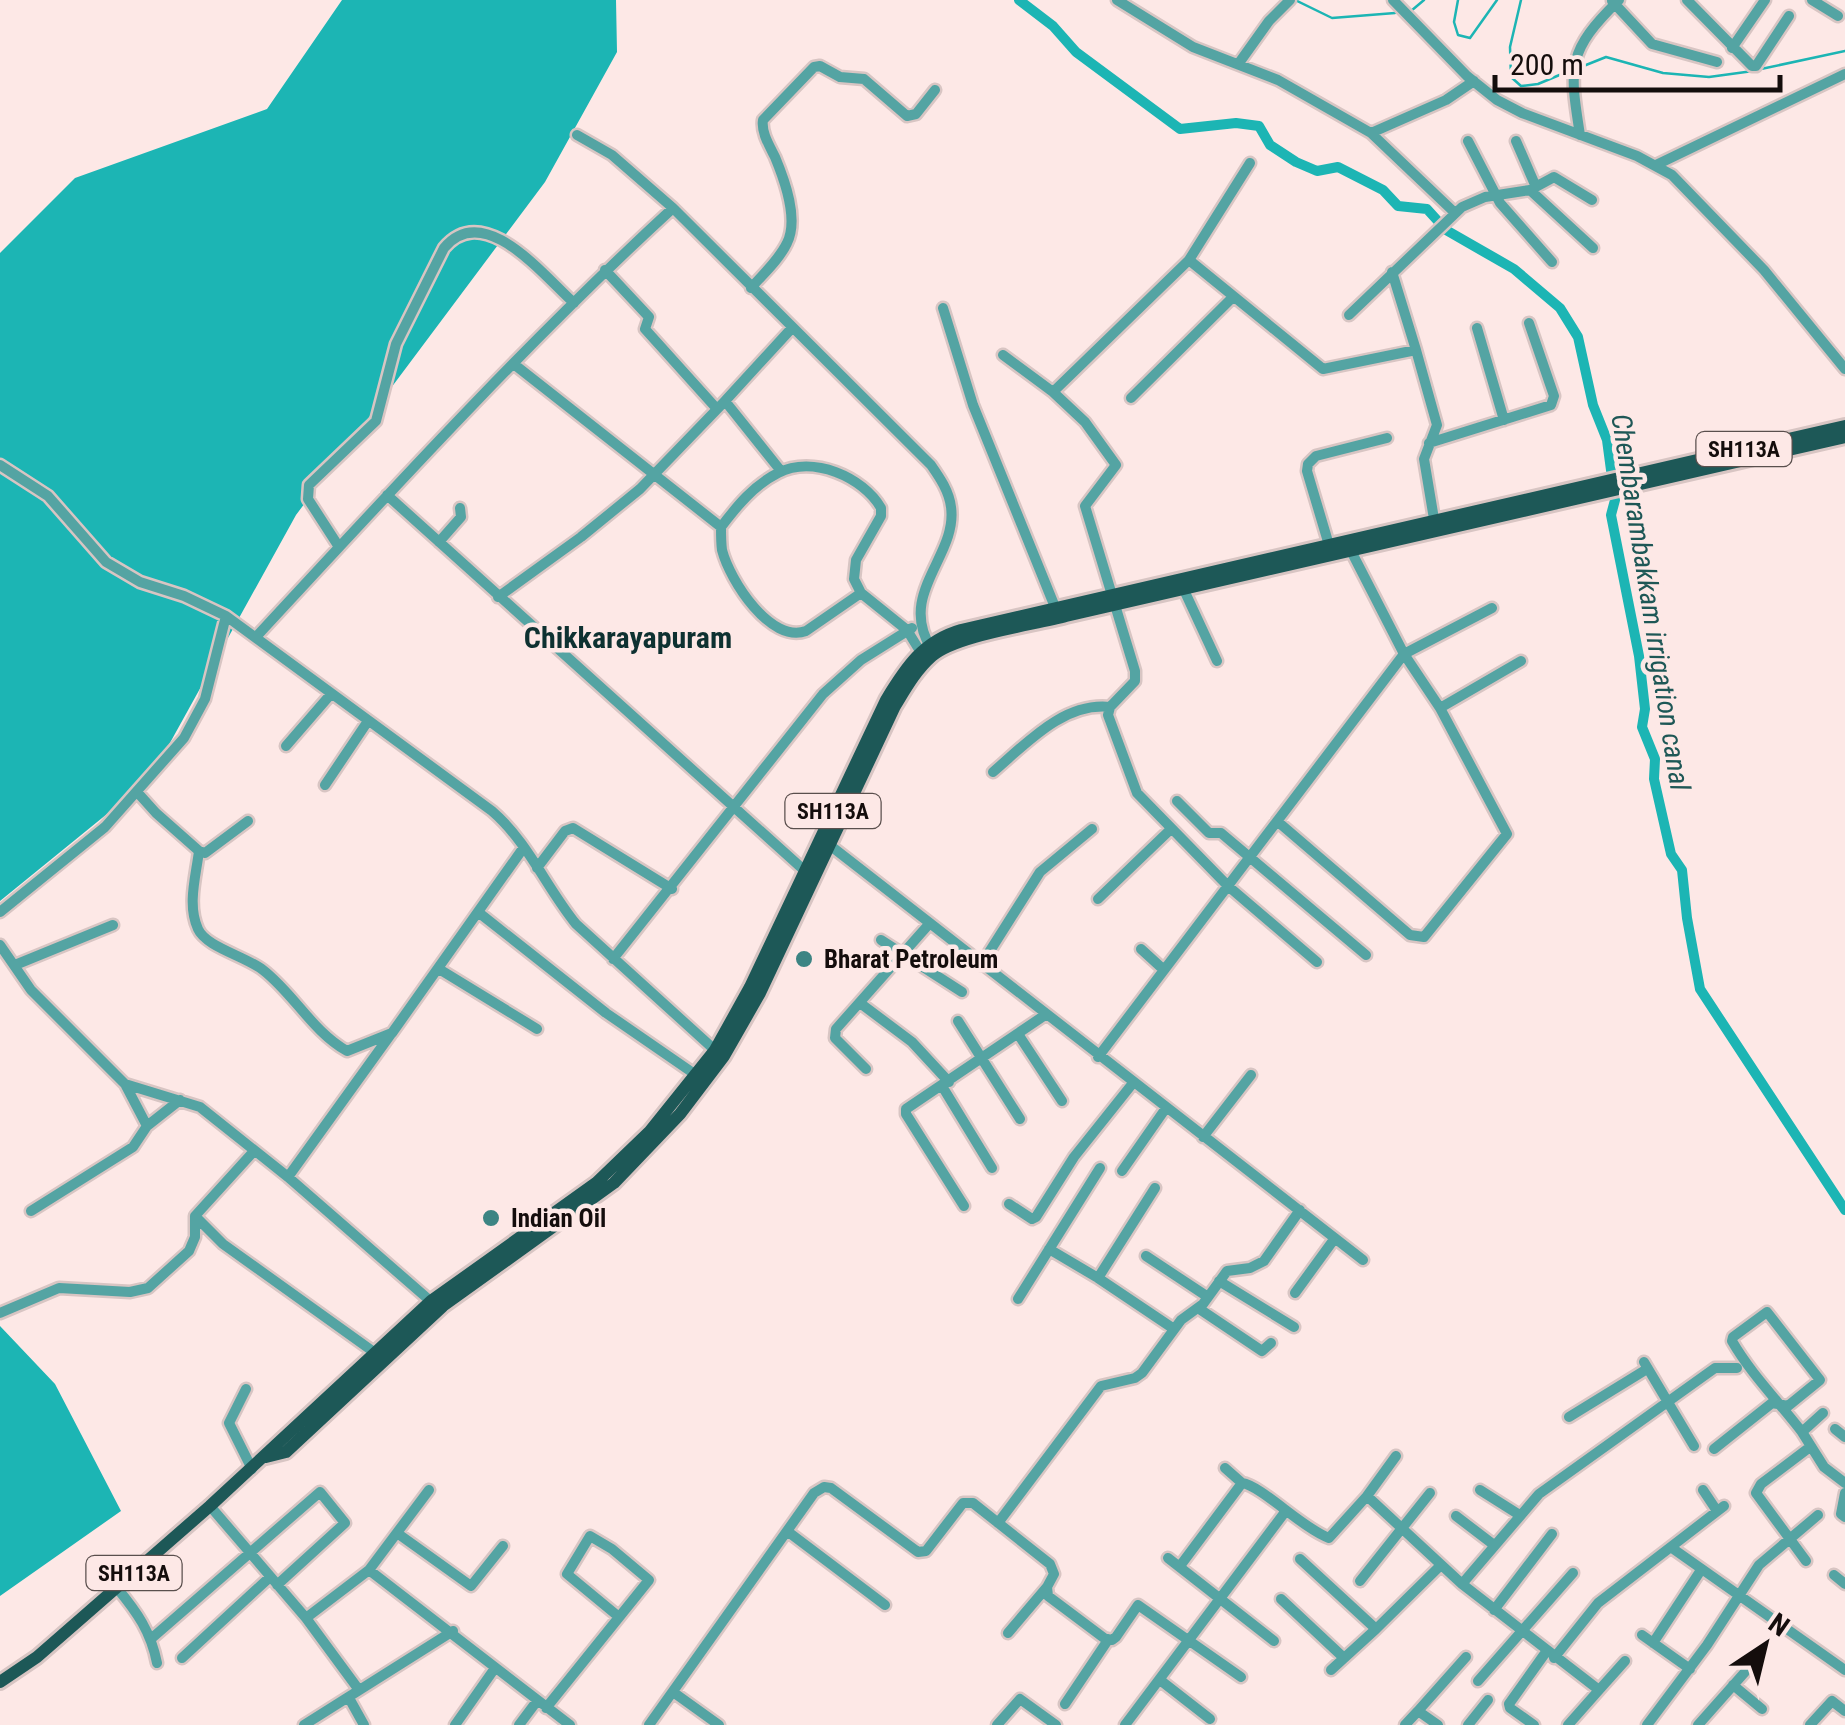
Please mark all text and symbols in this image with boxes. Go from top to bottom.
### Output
scale bar [1495,30,1780,92]
text: 200 m [1510,47,1584,82]
water label: Chembarambakkam irrigation canal [1604,411,1697,793]
road number: SH113A [1696,432,1792,466]
district label: Chikkarayapuram [524,620,732,655]
road number: SH113A [786,794,880,828]
place label: Bharat Petroleum [824,945,998,974]
marker: Bharat Petroleum [793,948,815,970]
place label: Indian Oil [511,1204,606,1233]
marker: Indian Oil [480,1207,502,1229]
road number: SH113A [86,1556,182,1590]
north arrow [1715,1595,1815,1695]
text: N [1763,1606,1796,1643]

